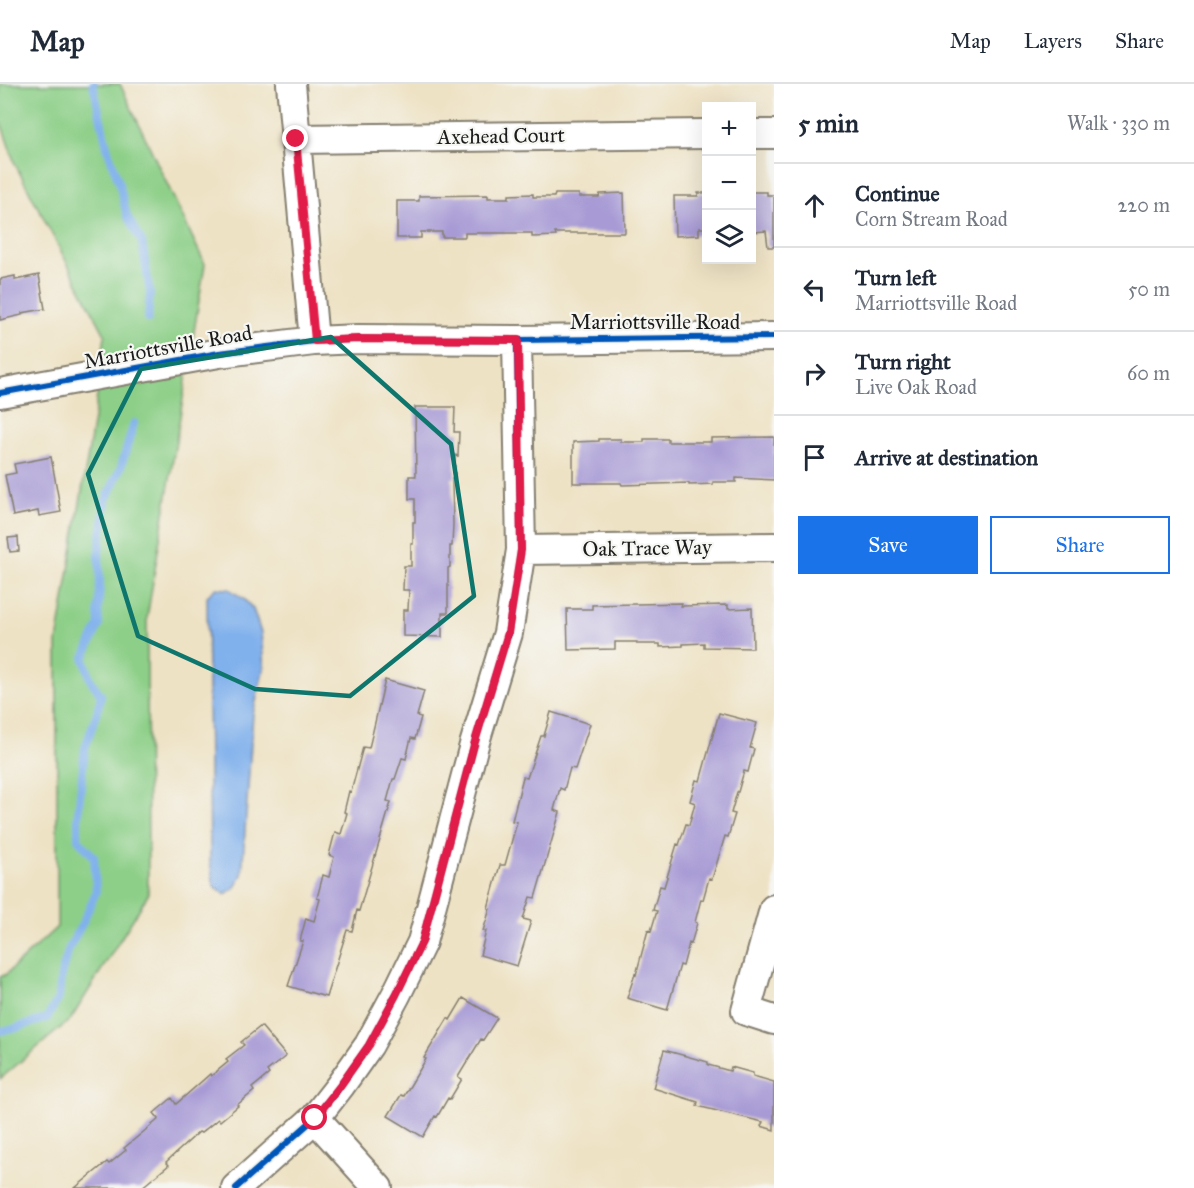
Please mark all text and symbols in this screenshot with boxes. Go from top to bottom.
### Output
text: Map [30,24,85,59]
text: Map [950,28,991,54]
text: Layers [1024,28,1082,54]
text: Share [1115,28,1164,54]
map controls [702,102,756,264]
button: + [702,102,756,156]
text: 5 min [798,107,859,139]
text: Walk · 330 m [1067,111,1170,135]
street label: Axehead Court [436,122,566,150]
route end [282,125,308,151]
button: − [702,156,756,210]
text: Continue [855,180,940,207]
icon: ahead [798,189,831,222]
text: 220 m [1118,193,1170,217]
text: Corn Stream Road [855,207,1008,231]
button: layers [702,210,756,264]
text: Turn left [855,264,937,291]
icon: left [798,273,831,306]
text: 50 m [1128,277,1170,301]
text: Marriottsville Road [855,291,1017,315]
street label: Marriottsville Road [570,309,741,335]
street label: Marriottsville Road [82,319,255,375]
text: Turn right [855,348,951,375]
icon: right [798,357,831,390]
text: 60 m [1127,361,1170,385]
text: Live Oak Road [855,375,977,399]
icon: arrive [798,441,831,474]
text: Arrive at destination [855,444,1038,471]
button: Save [798,516,978,574]
button: Share [990,516,1170,574]
street label: Oak Trace Way [582,534,713,562]
route start [301,1104,327,1130]

